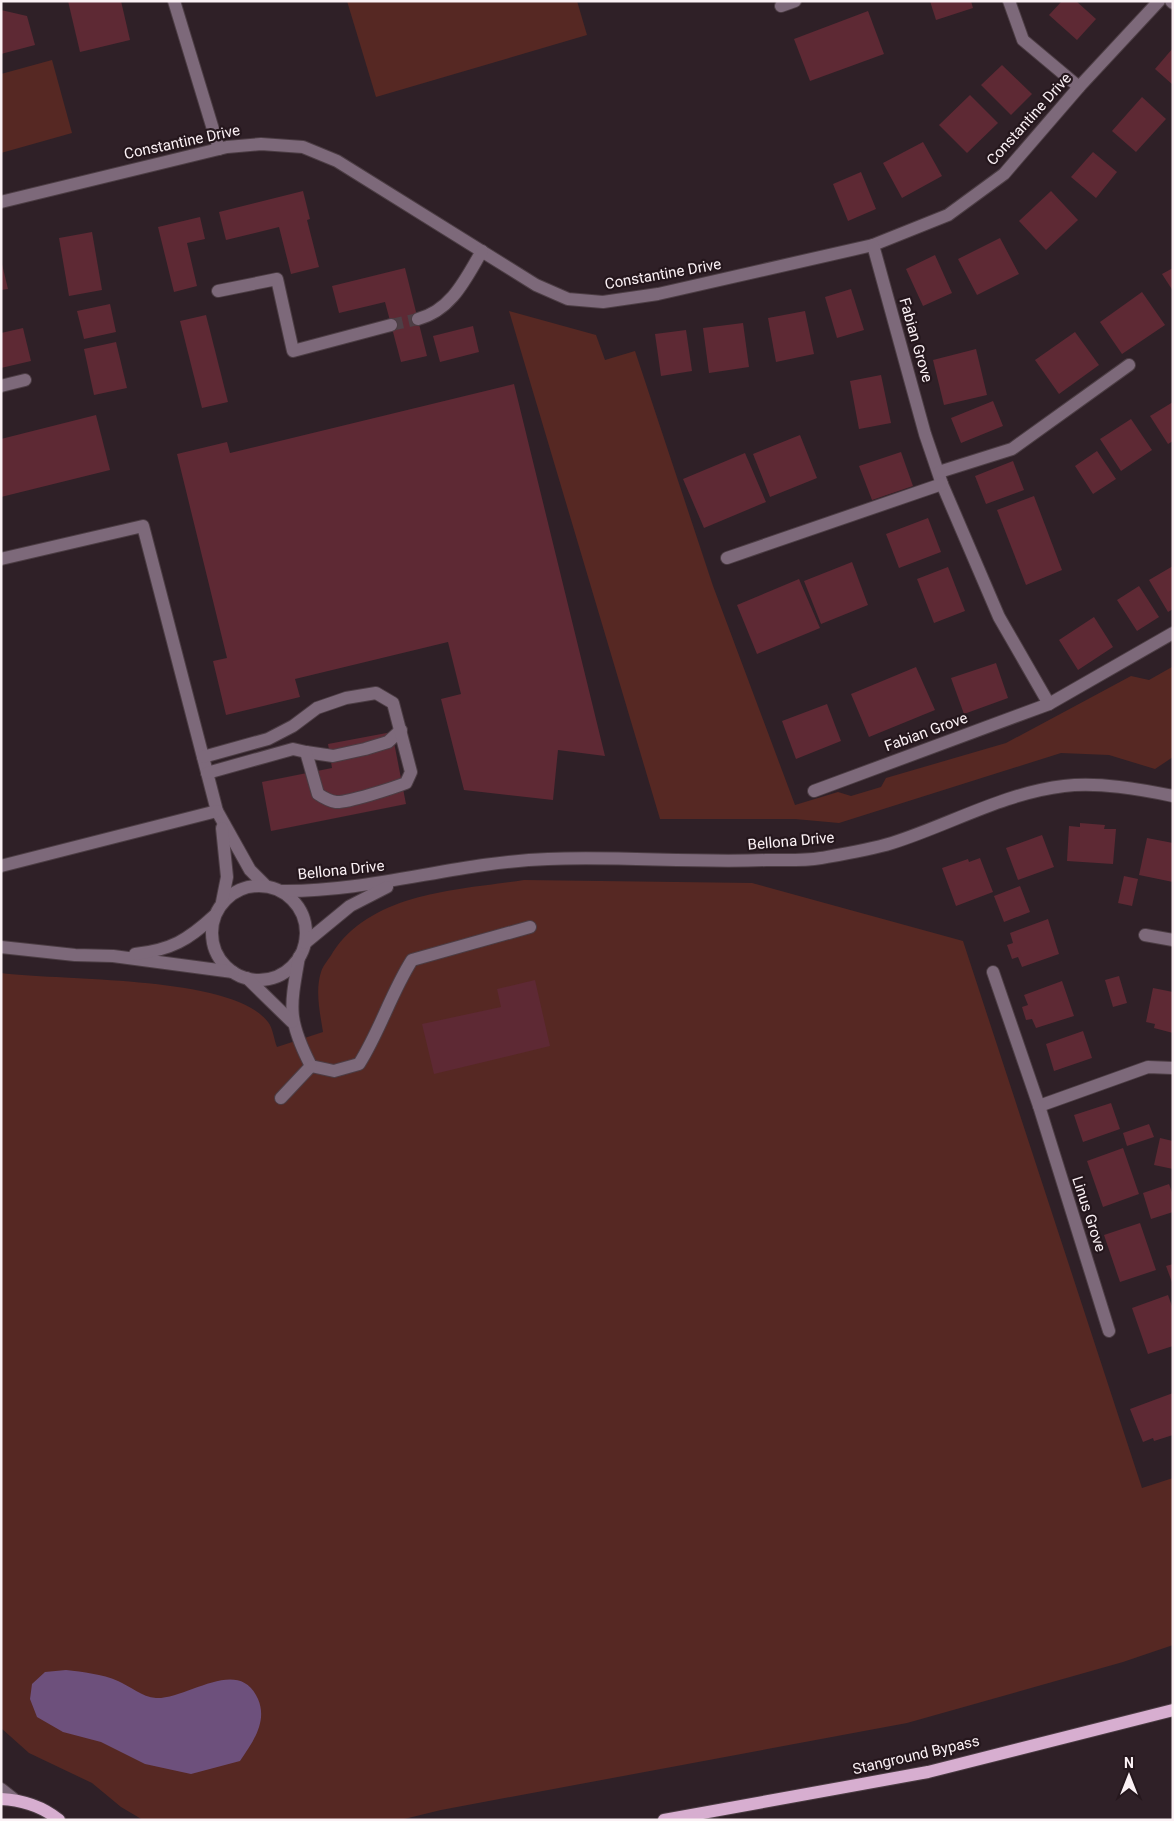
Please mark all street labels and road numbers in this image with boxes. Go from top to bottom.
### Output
street label: Constantine Drive [983,69,1075,169]
street label: Constantine Drive [122,121,242,163]
street label: Constantine Drive [603,255,723,293]
street label: Fabian Grove [895,296,937,384]
street label: Fabian Grove [882,709,970,755]
street label: Bellona Drive [747,828,835,854]
street label: Bellona Drive [297,856,385,883]
street label: Linus Grove [1068,1174,1110,1254]
street label: Stanground Bypass [851,1732,981,1778]

